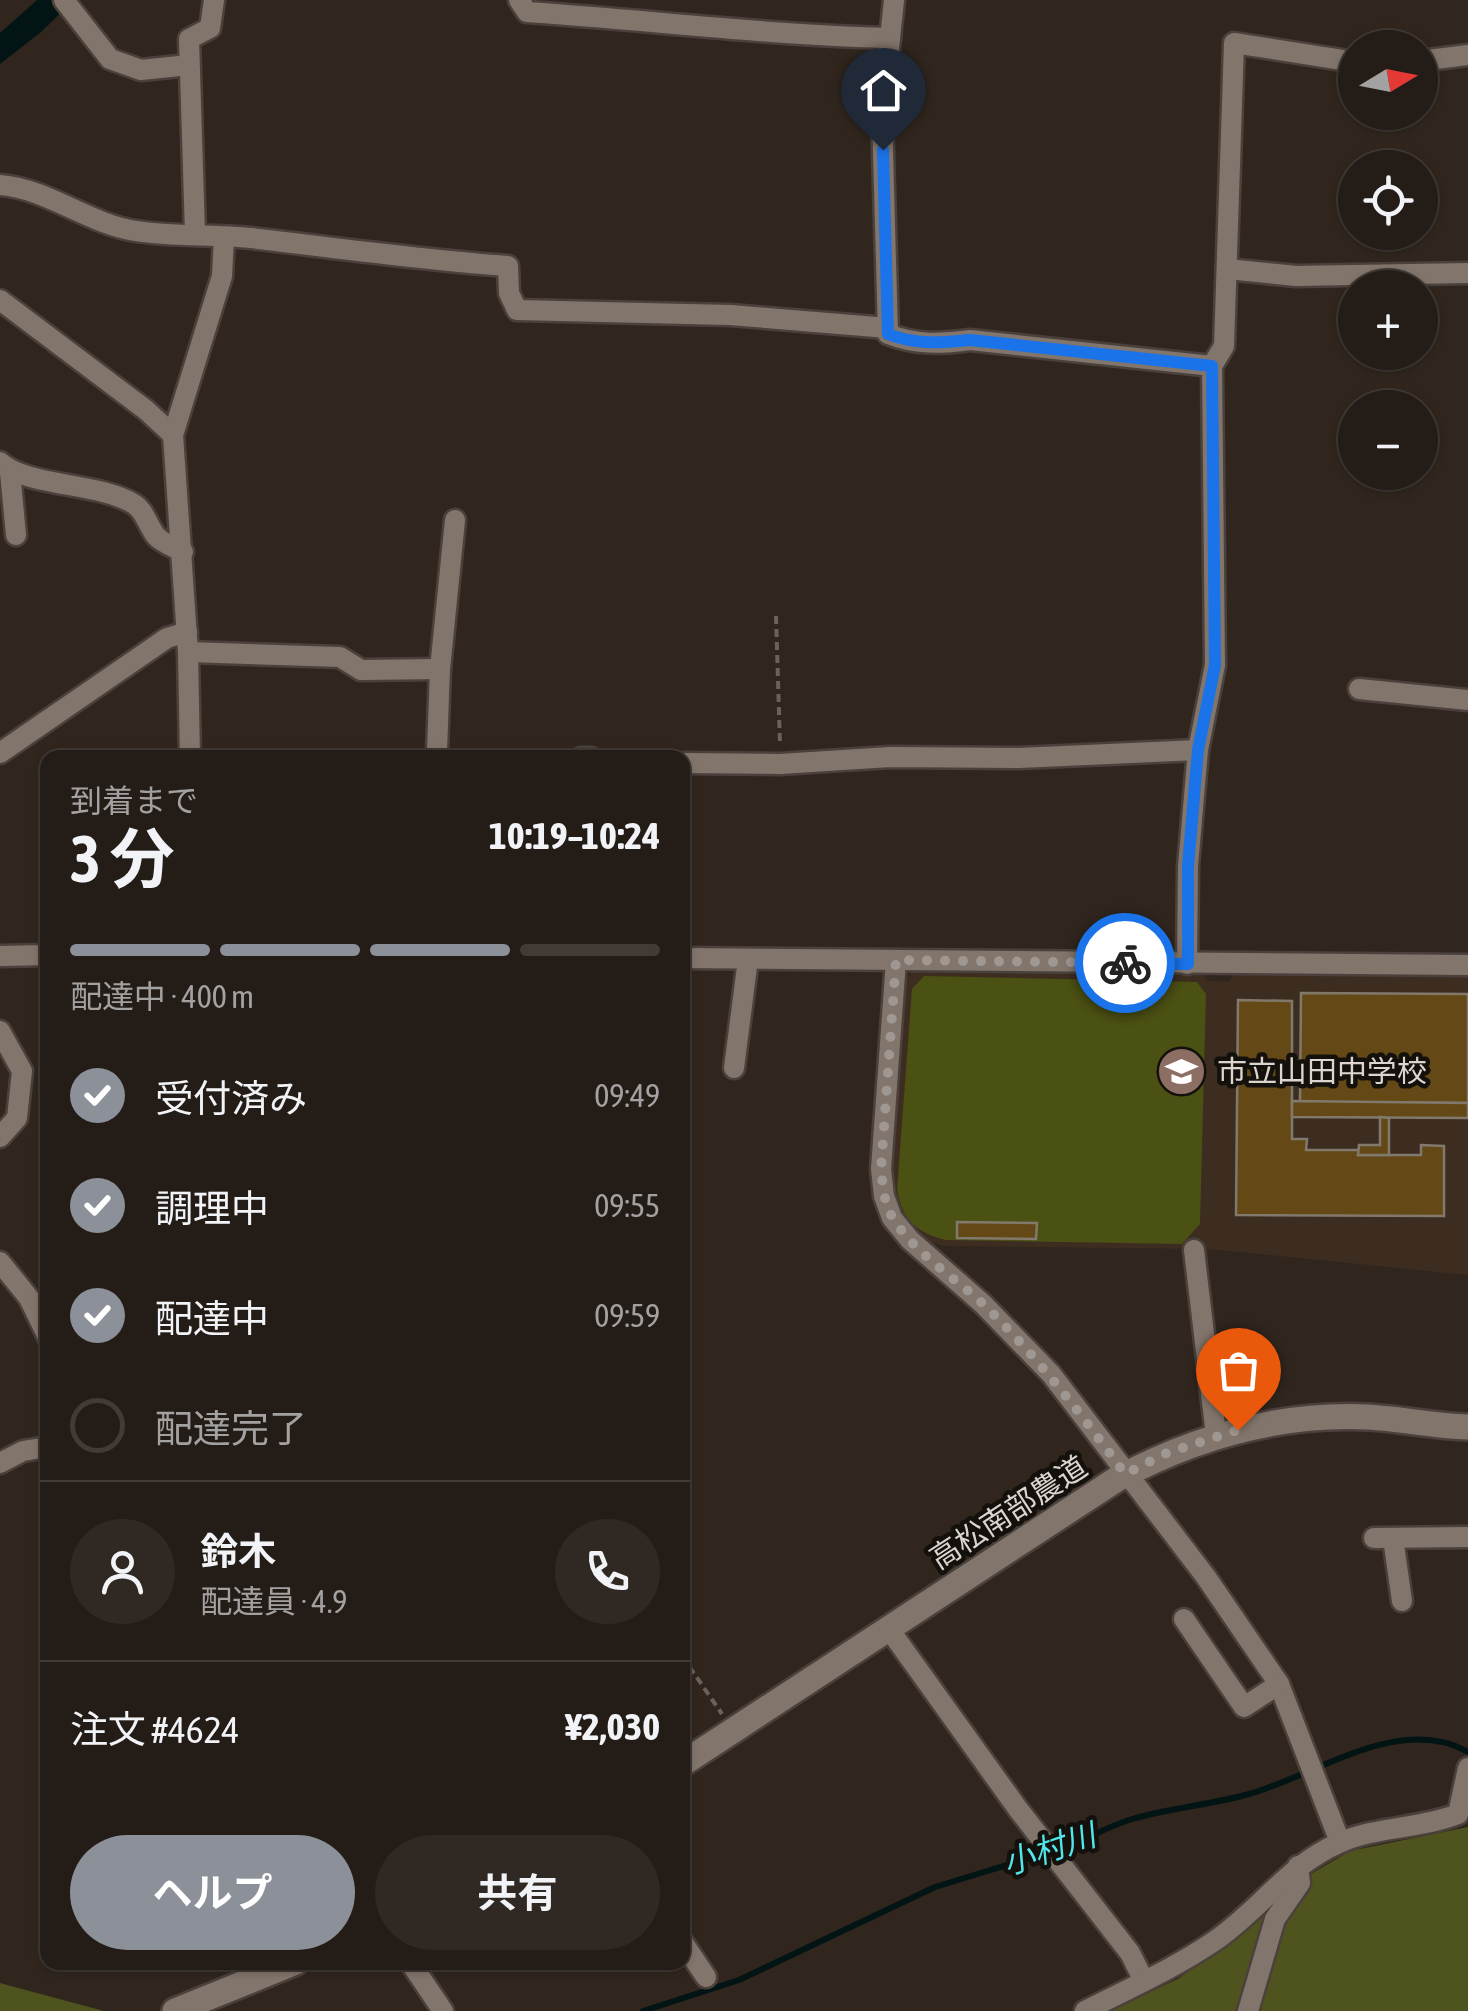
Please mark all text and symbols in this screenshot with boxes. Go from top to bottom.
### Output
north arrow [1338,30,1438,130]
map controls [1338,30,1438,490]
pin [841,48,926,151]
icon: home [856,63,911,118]
button: locate [1338,150,1438,250]
button: + [1338,270,1438,370]
button: − [1338,390,1438,490]
text: 到着まで [70,782,198,819]
text: 10:19–10:24 [489,814,660,857]
text: 3 分 [70,821,174,896]
courier [1075,913,1175,1013]
icon: bike [1098,936,1153,991]
text: 配達中 · 400 m [70,978,254,1015]
school or university icon: 市立山田中学校 [1156,1045,1208,1097]
place label: 市立山田中学校 [1217,1054,1427,1088]
icon: check [70,1068,125,1123]
text: 受付済み [155,1077,307,1120]
text: 09:49 [594,1077,660,1114]
icon: check [70,1178,125,1233]
text: 調理中 [155,1187,269,1230]
text: 09:55 [594,1187,660,1224]
icon: check [70,1288,125,1343]
text: 配達中 [155,1297,269,1340]
text: 09:59 [594,1297,660,1334]
pin [1196,1328,1281,1431]
icon: bag [1211,1343,1266,1398]
text: 配達完了 [155,1407,307,1450]
street label: 高松南部農道 [923,1449,1093,1575]
button: person [70,1519,175,1624]
button: phone [555,1519,660,1624]
text: 鈴木 [200,1530,276,1573]
text: 配達員 · 4.9 [200,1583,347,1620]
text: ¥2,030 [565,1705,660,1748]
text: 注文 #4624 [70,1708,239,1751]
water label: 小村川 [998,1815,1103,1882]
button: ヘルプ [70,1835,355,1950]
button: 共有 [375,1835,660,1950]

